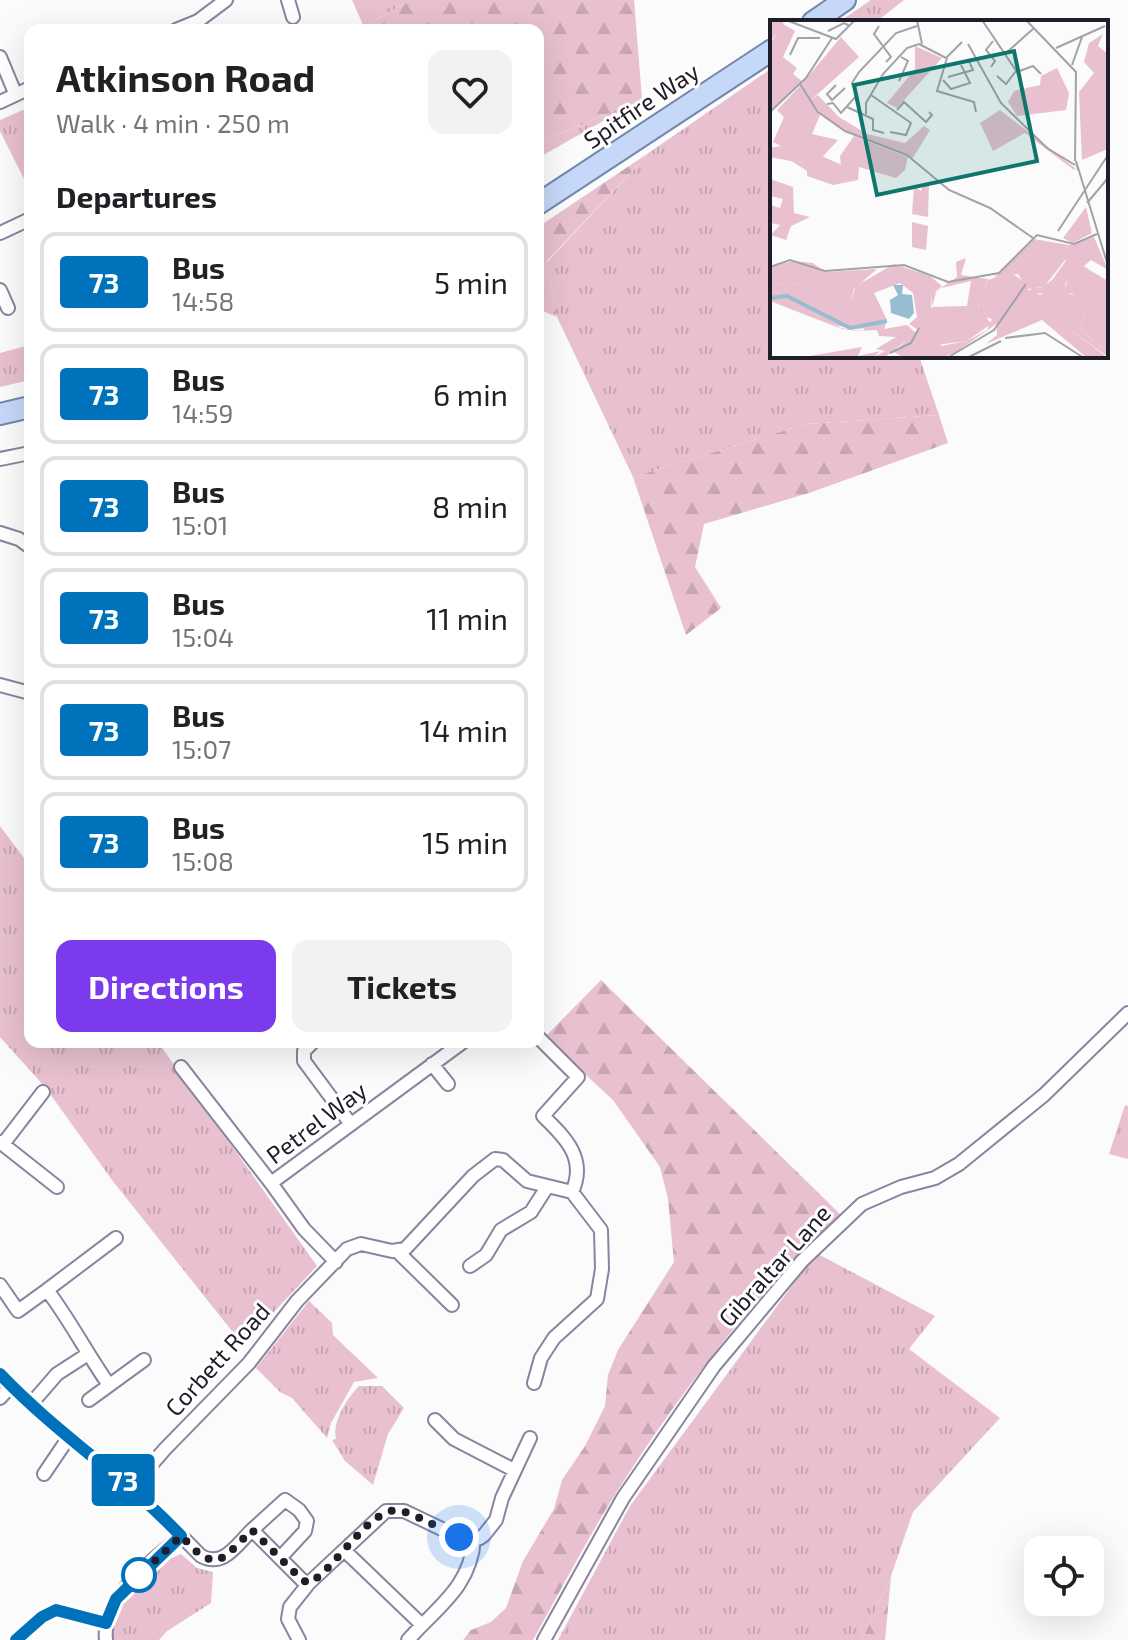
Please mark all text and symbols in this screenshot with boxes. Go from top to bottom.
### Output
inset map [770,20,1108,358]
button: heart [428,50,512,134]
text: Atkinson Road [56,54,315,100]
street label: Spitfire Way [578,56,704,154]
text: Walk · 4 min · 250 m [56,107,290,138]
text: Departures [56,178,217,214]
text: Bus [172,249,225,285]
text: 5 min [434,264,508,300]
text: 73 [89,265,119,299]
text: 14:58 [172,285,234,316]
text: Bus [172,361,225,397]
text: 6 min [433,376,508,412]
text: 73 [89,377,119,411]
text: 14:59 [172,397,233,428]
text: Bus [172,473,225,509]
text: 8 min [432,488,508,524]
text: 73 [89,489,119,523]
text: 15:01 [172,509,228,540]
text: Bus [172,585,225,621]
text: 11 min [426,600,508,636]
text: 73 [89,601,119,635]
text: 15:04 [172,621,234,652]
text: Bus [172,697,225,733]
text: 14 min [420,712,508,748]
text: 73 [89,713,119,747]
text: 15:07 [172,733,231,764]
text: Bus [172,809,225,845]
text: 15 min [422,824,508,860]
text: 73 [89,825,119,859]
text: 15:08 [172,845,234,876]
button: Directions [56,940,276,1032]
button: Tickets [292,940,512,1032]
street label: Petrel Way [260,1075,372,1169]
street label: Gibraltar Lane [712,1198,836,1332]
street label: Corbett Road [159,1296,275,1422]
line badge: 73 [87,1454,159,1506]
text: 73 [108,1463,138,1497]
your location [439,1517,479,1557]
map controls [1024,1536,1104,1616]
button: locate [1024,1536,1104,1616]
unlabelled marker [122,1558,156,1592]

